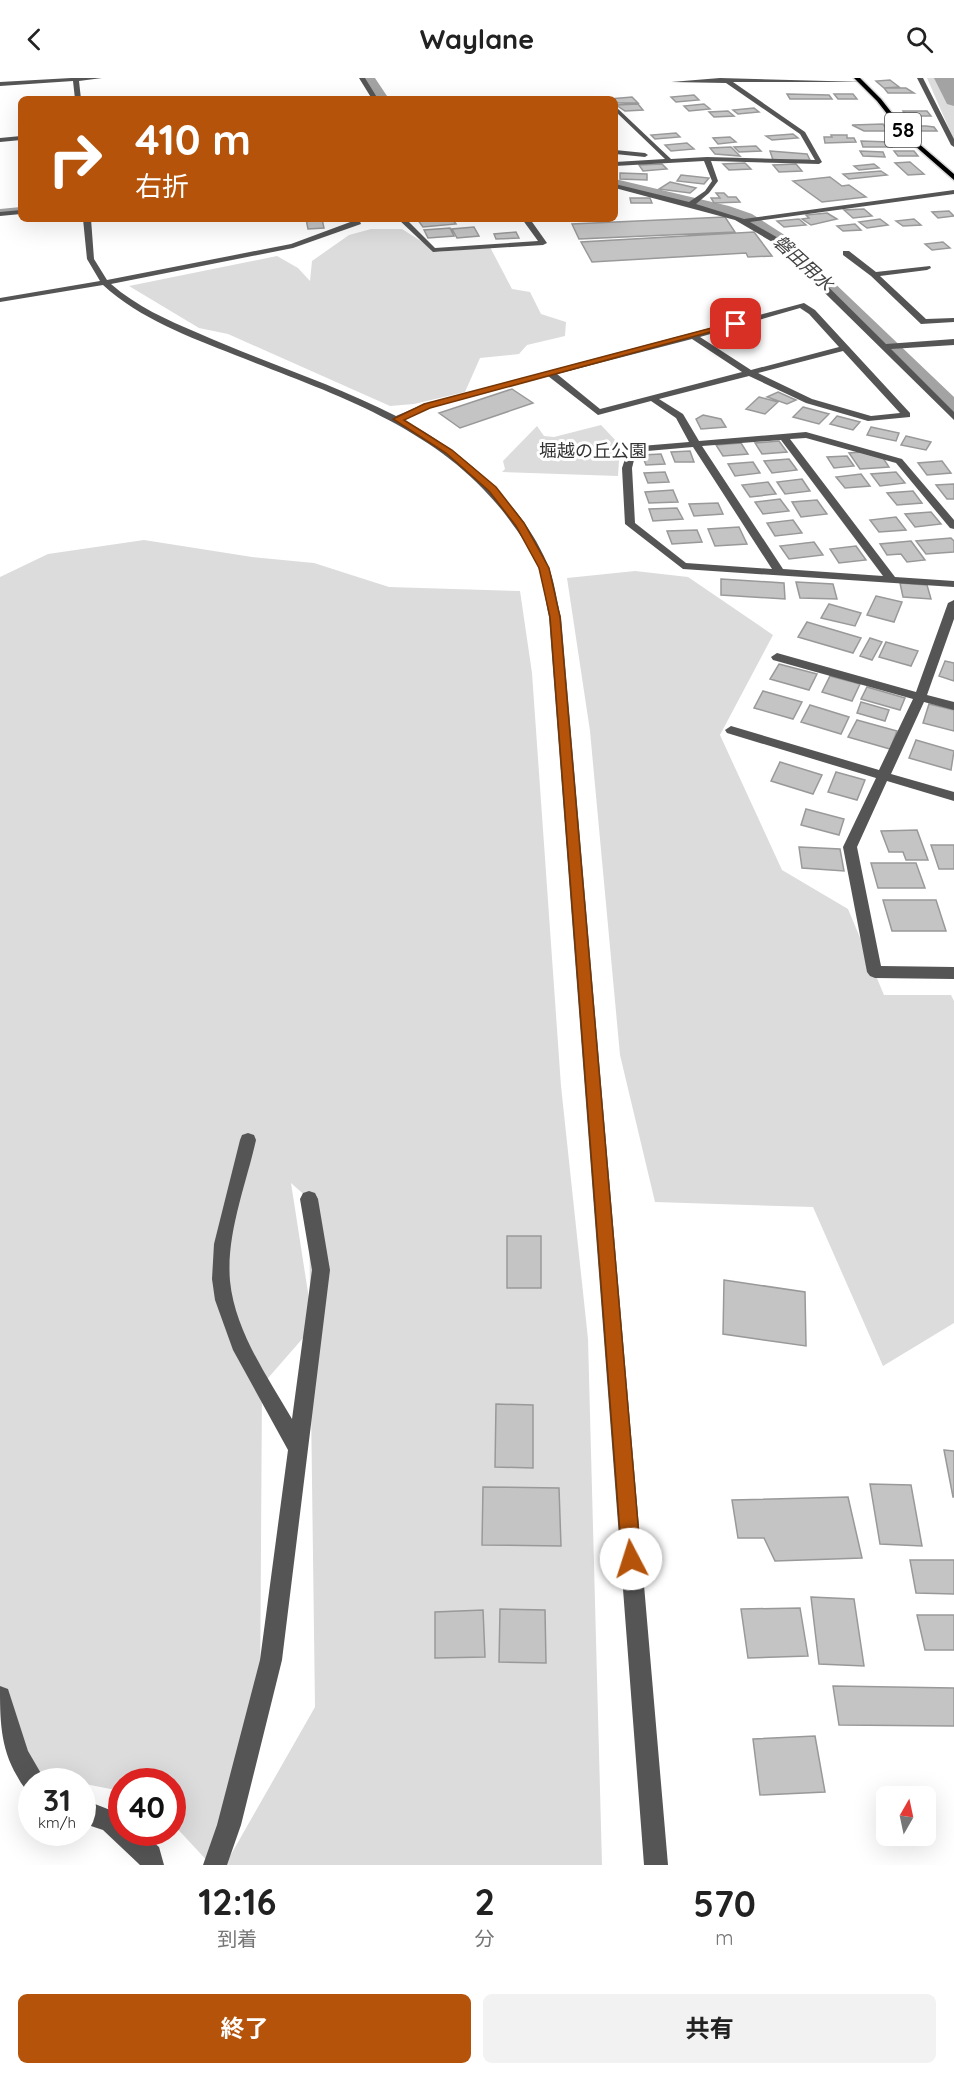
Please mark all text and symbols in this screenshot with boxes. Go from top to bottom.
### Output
text: Waylane [420,22,534,56]
icon: back [18,23,51,56]
icon: search [903,23,936,56]
text: 410 m [135,113,251,166]
road number: 58 [885,113,921,147]
icon: right [36,120,114,198]
text: 右折 [135,169,189,203]
water label: 磐田用水 [769,230,839,297]
pin [710,298,761,349]
icon: arrive [719,307,752,340]
park label: 堀越の丘公園 [539,439,647,462]
position arrow [599,1527,663,1591]
speed limit sign: 40 [108,1768,186,1846]
text: 31 [43,1781,71,1819]
north arrow [876,1786,936,1846]
map controls [876,1786,936,1846]
text: km/h [38,1813,76,1832]
text: 12:16 [198,1879,276,1924]
text: 2 [475,1879,495,1924]
text: 570 [693,1881,756,1926]
text: m [715,1925,734,1950]
text: 到着 [217,1926,257,1951]
text: 分 [475,1926,495,1951]
button: 終了 [18,1994,471,2063]
button: 共有 [483,1994,936,2063]

